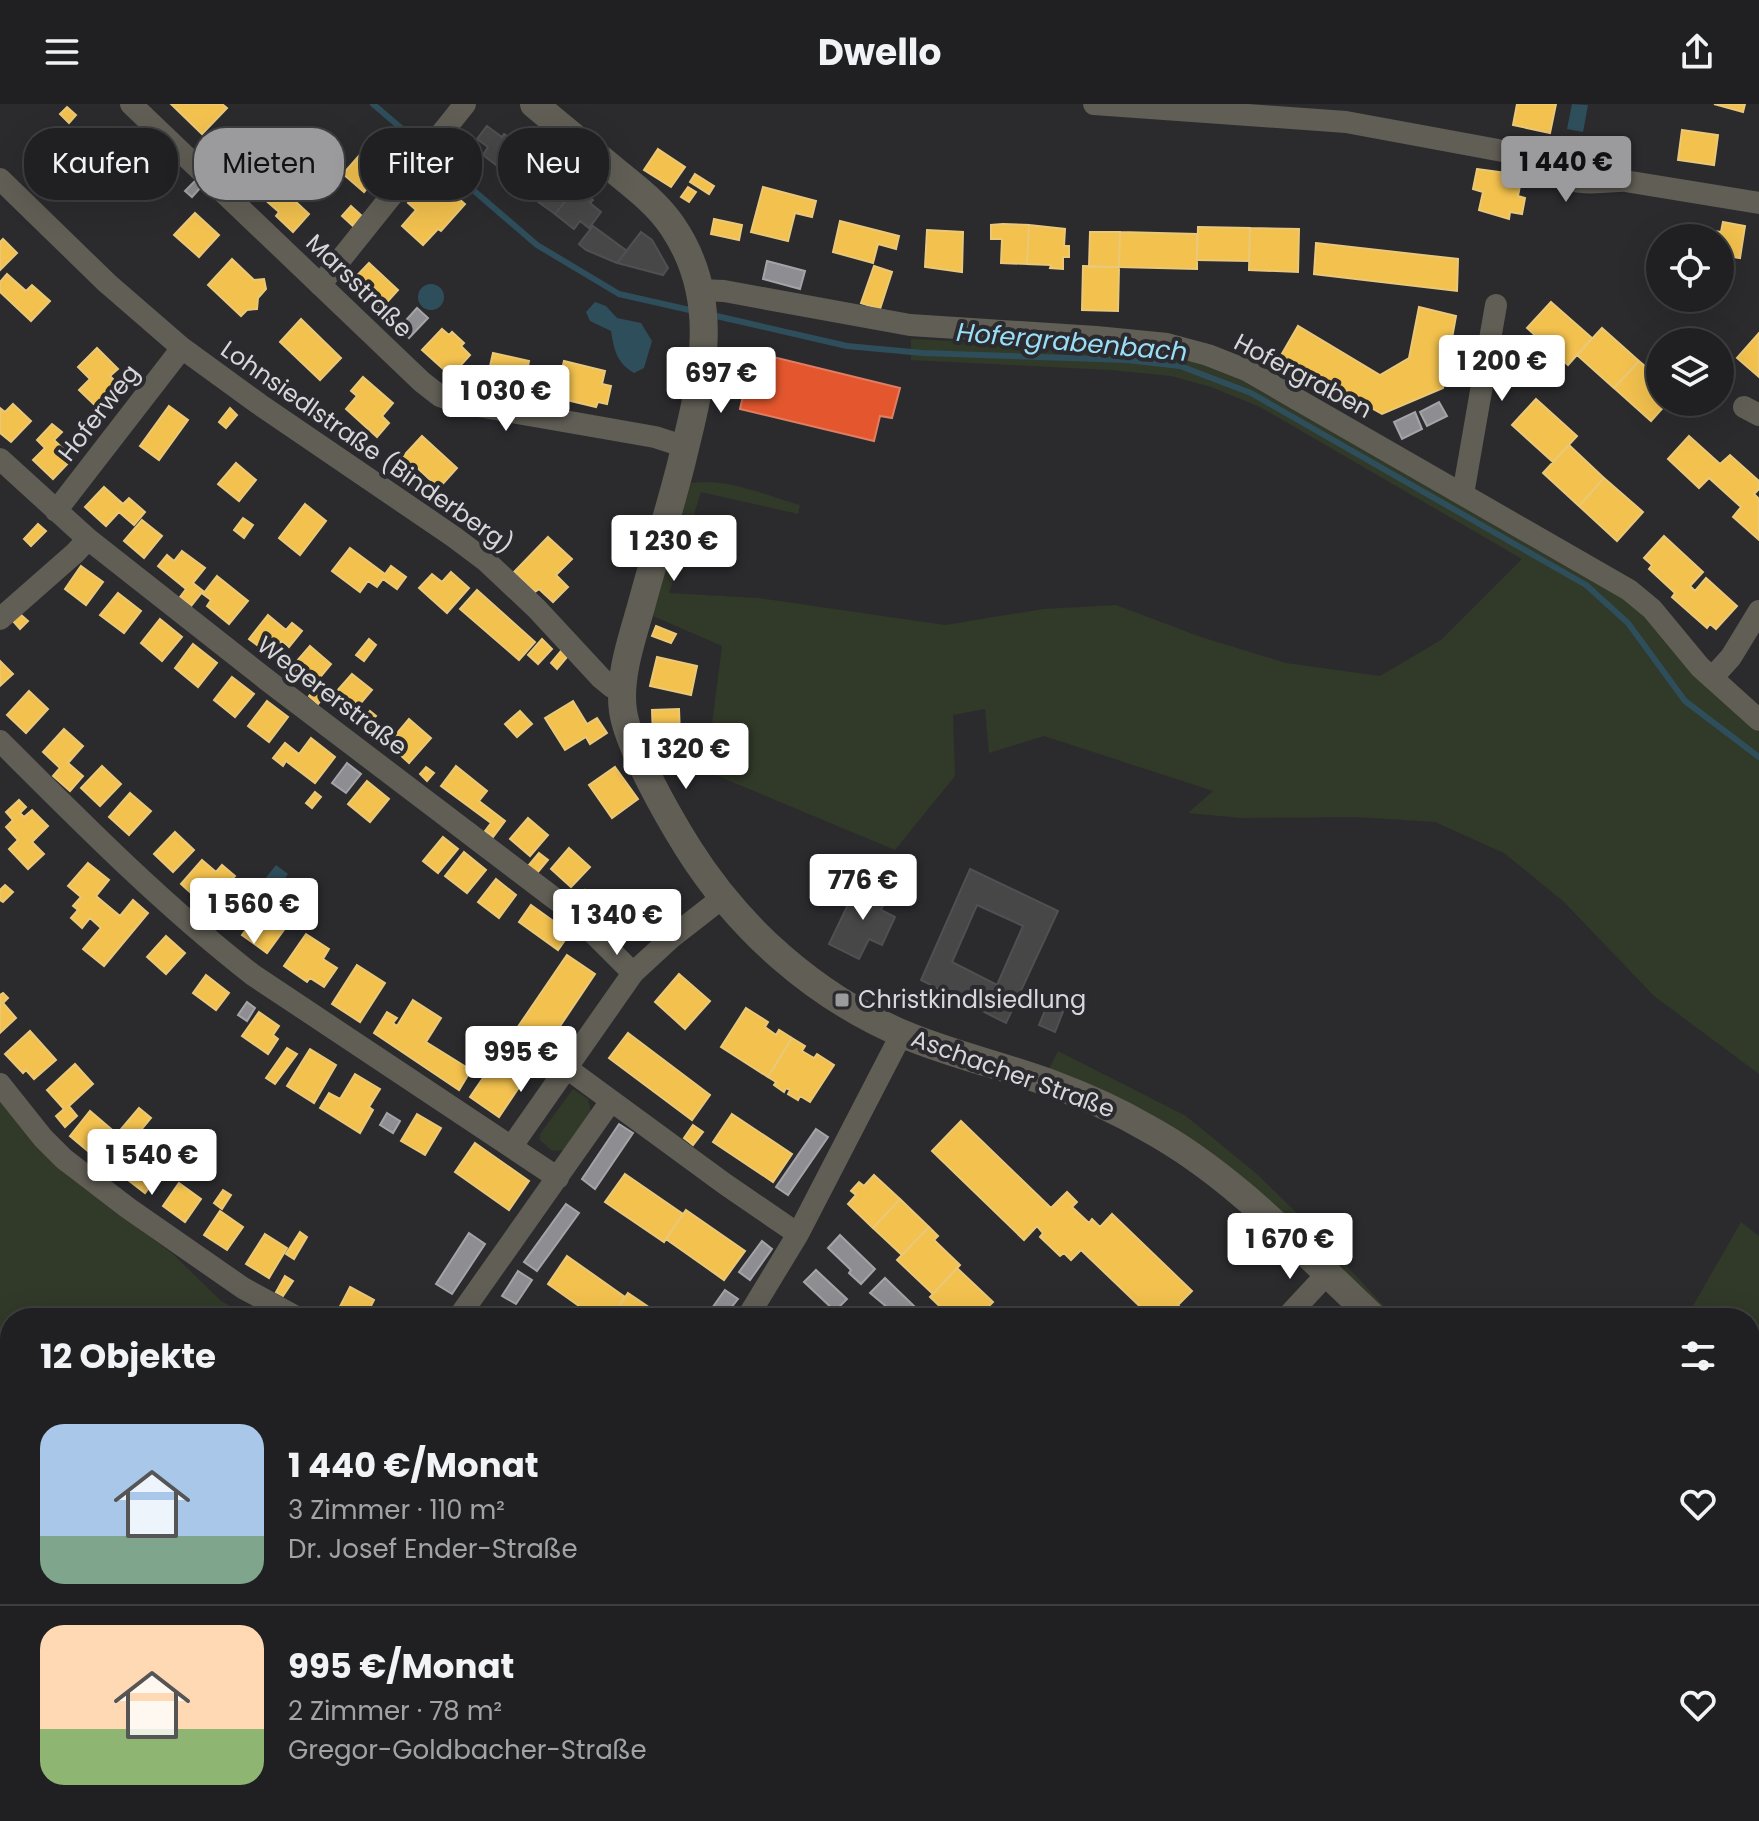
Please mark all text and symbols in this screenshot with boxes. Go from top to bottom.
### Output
text: Dwello [818,27,941,78]
icon: menu [40,30,84,74]
icon: share [1675,30,1719,74]
chip: Kaufen [24,128,178,200]
chip: Mieten [194,128,344,200]
chip: Filter [360,128,482,200]
chip: Neu [498,128,609,200]
pin: 1 440 € [1492,136,1640,204]
text: 1 440 € [1519,144,1613,180]
map controls [1646,224,1734,416]
button: locate [1646,224,1734,312]
street label: Marsstraße [299,227,420,345]
water label: Hofergrabenbach [955,314,1189,370]
street label: Hofergraben [1229,325,1378,426]
button: layers [1646,328,1734,416]
street label: Lohnsiedlstraße (Binderberg) [214,333,520,561]
pin: 1 200 € [1428,335,1576,403]
text: 1 200 € [1457,343,1547,379]
pin: 697 € [665,347,777,415]
text: 697 € [685,355,757,391]
street label: Hoferweg [50,357,147,468]
pin: 1 030 € [432,365,580,433]
text: 1 030 € [460,373,552,409]
pin: 1 230 € [600,515,748,583]
text: 1 230 € [629,523,719,559]
street label: Wegererstraße [251,628,414,763]
pin: 1 320 € [612,723,760,791]
text: 1 320 € [641,731,731,767]
pin: 776 € [807,854,919,922]
text: 776 € [828,862,898,898]
pin: 1 560 € [180,878,328,946]
text: 1 560 € [208,886,300,922]
pin: 1 340 € [543,889,691,957]
text: 1 340 € [571,897,663,933]
place label: Christkindlsiedlung [858,983,1086,1016]
marker: Christkindlsiedlung [833,991,851,1009]
street label: Aschacher Straße [907,1021,1119,1126]
pin: 995 € [465,1026,577,1094]
text: 995 € [483,1034,559,1070]
pin: 1 540 € [78,1129,226,1197]
text: 1 540 € [106,1137,198,1173]
pin: 1 670 € [1216,1213,1364,1281]
text: 1 670 € [1246,1221,1334,1257]
text: 12 Objekte [40,1332,216,1380]
icon: filters [1676,1334,1720,1378]
text: 1 440 €/Monat [288,1441,539,1489]
icon: home [104,1456,200,1552]
icon: heart [1676,1482,1720,1526]
text: 3 Zimmer · 110 m² [288,1492,505,1528]
text: Dr. Josef Ender-Straße [288,1531,578,1567]
text: 995 €/Monat [288,1642,514,1690]
icon: home [104,1657,200,1753]
icon: heart [1676,1683,1720,1727]
text: 2 Zimmer · 78 m² [288,1693,502,1729]
text: Gregor-Goldbacher-Straße [288,1732,647,1768]

